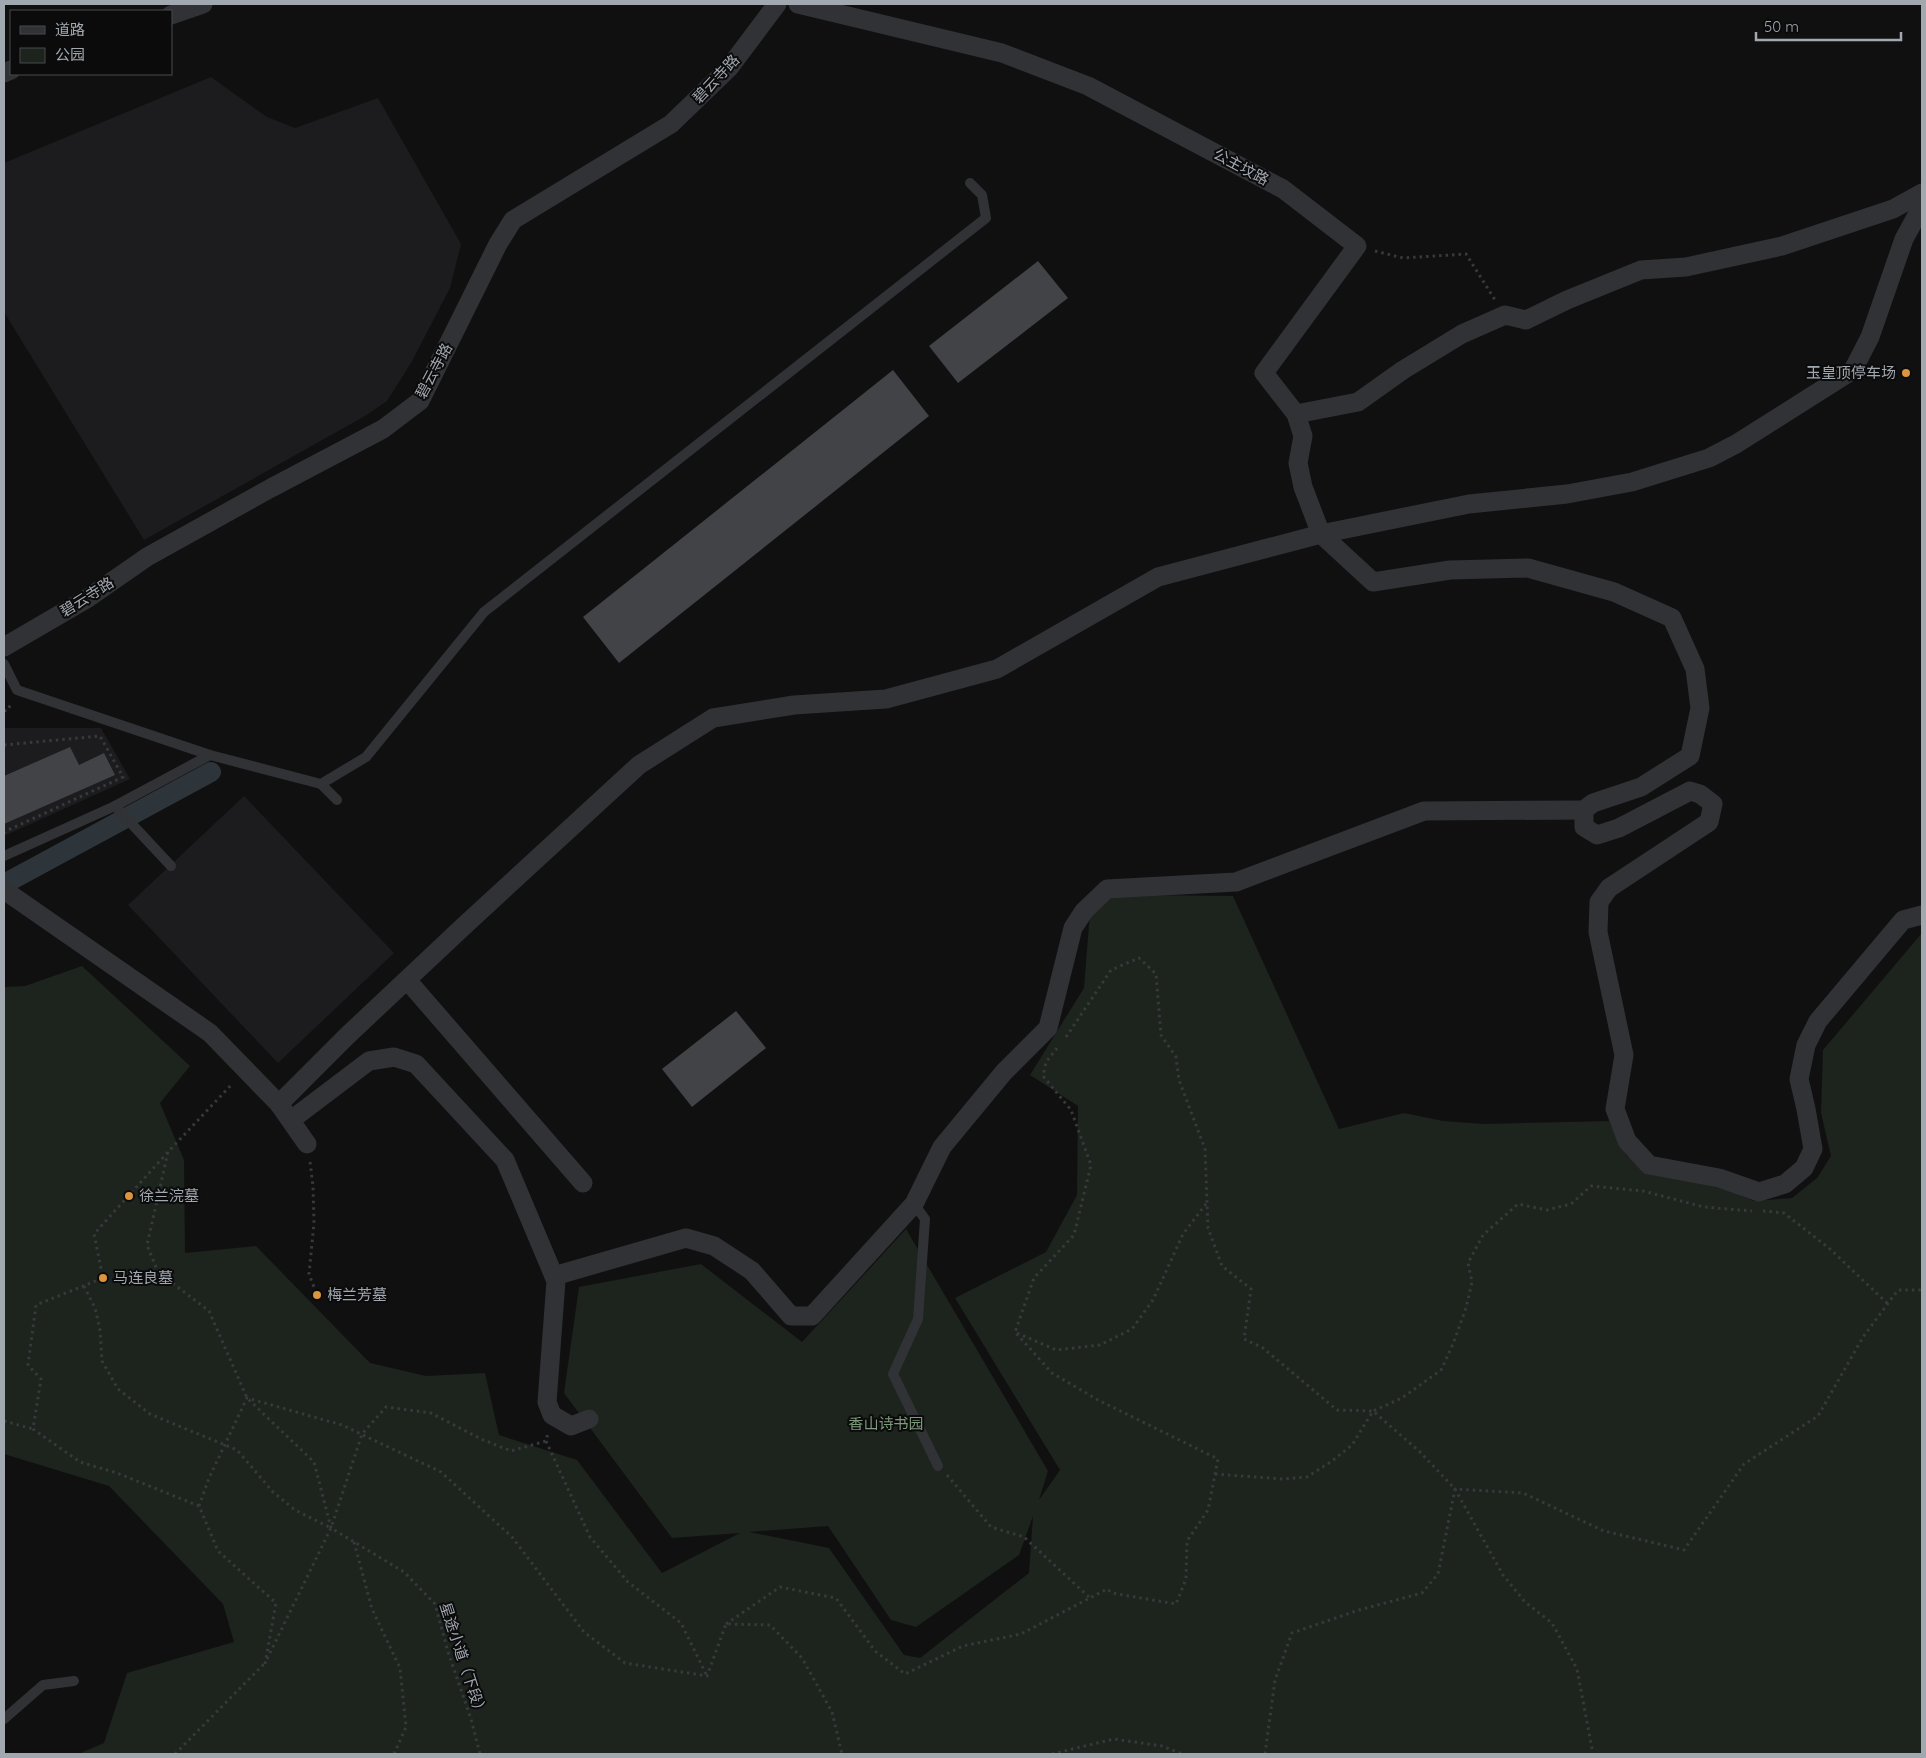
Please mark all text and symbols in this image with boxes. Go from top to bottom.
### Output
legend [10,10,172,75]
scale bar [1756,10,1901,42]
text: 50 m [1764,17,1799,36]
text: 道路 [55,20,85,39]
text: 公园 [55,45,85,64]
street label: 碧云寺路 [688,50,743,107]
street label: 公主坟路 [1210,144,1272,189]
street label: 碧云寺路 [411,340,456,402]
place label: 玉皇顶停车场 [1806,363,1896,382]
marker: 玉皇顶停车场 [1900,367,1912,379]
street label: 碧云寺路 [56,573,117,621]
place label: 徐兰浣墓 [139,1186,199,1205]
marker: 徐兰浣墓 [123,1190,135,1202]
place label: 马连良墓 [113,1268,173,1287]
marker: 马连良墓 [97,1272,109,1284]
place label: 梅兰芳墓 [327,1285,387,1304]
marker: 梅兰芳墓 [311,1289,323,1301]
park label: 香山诗书园 [848,1414,924,1433]
street label: 星途小道（下段） [436,1600,491,1720]

